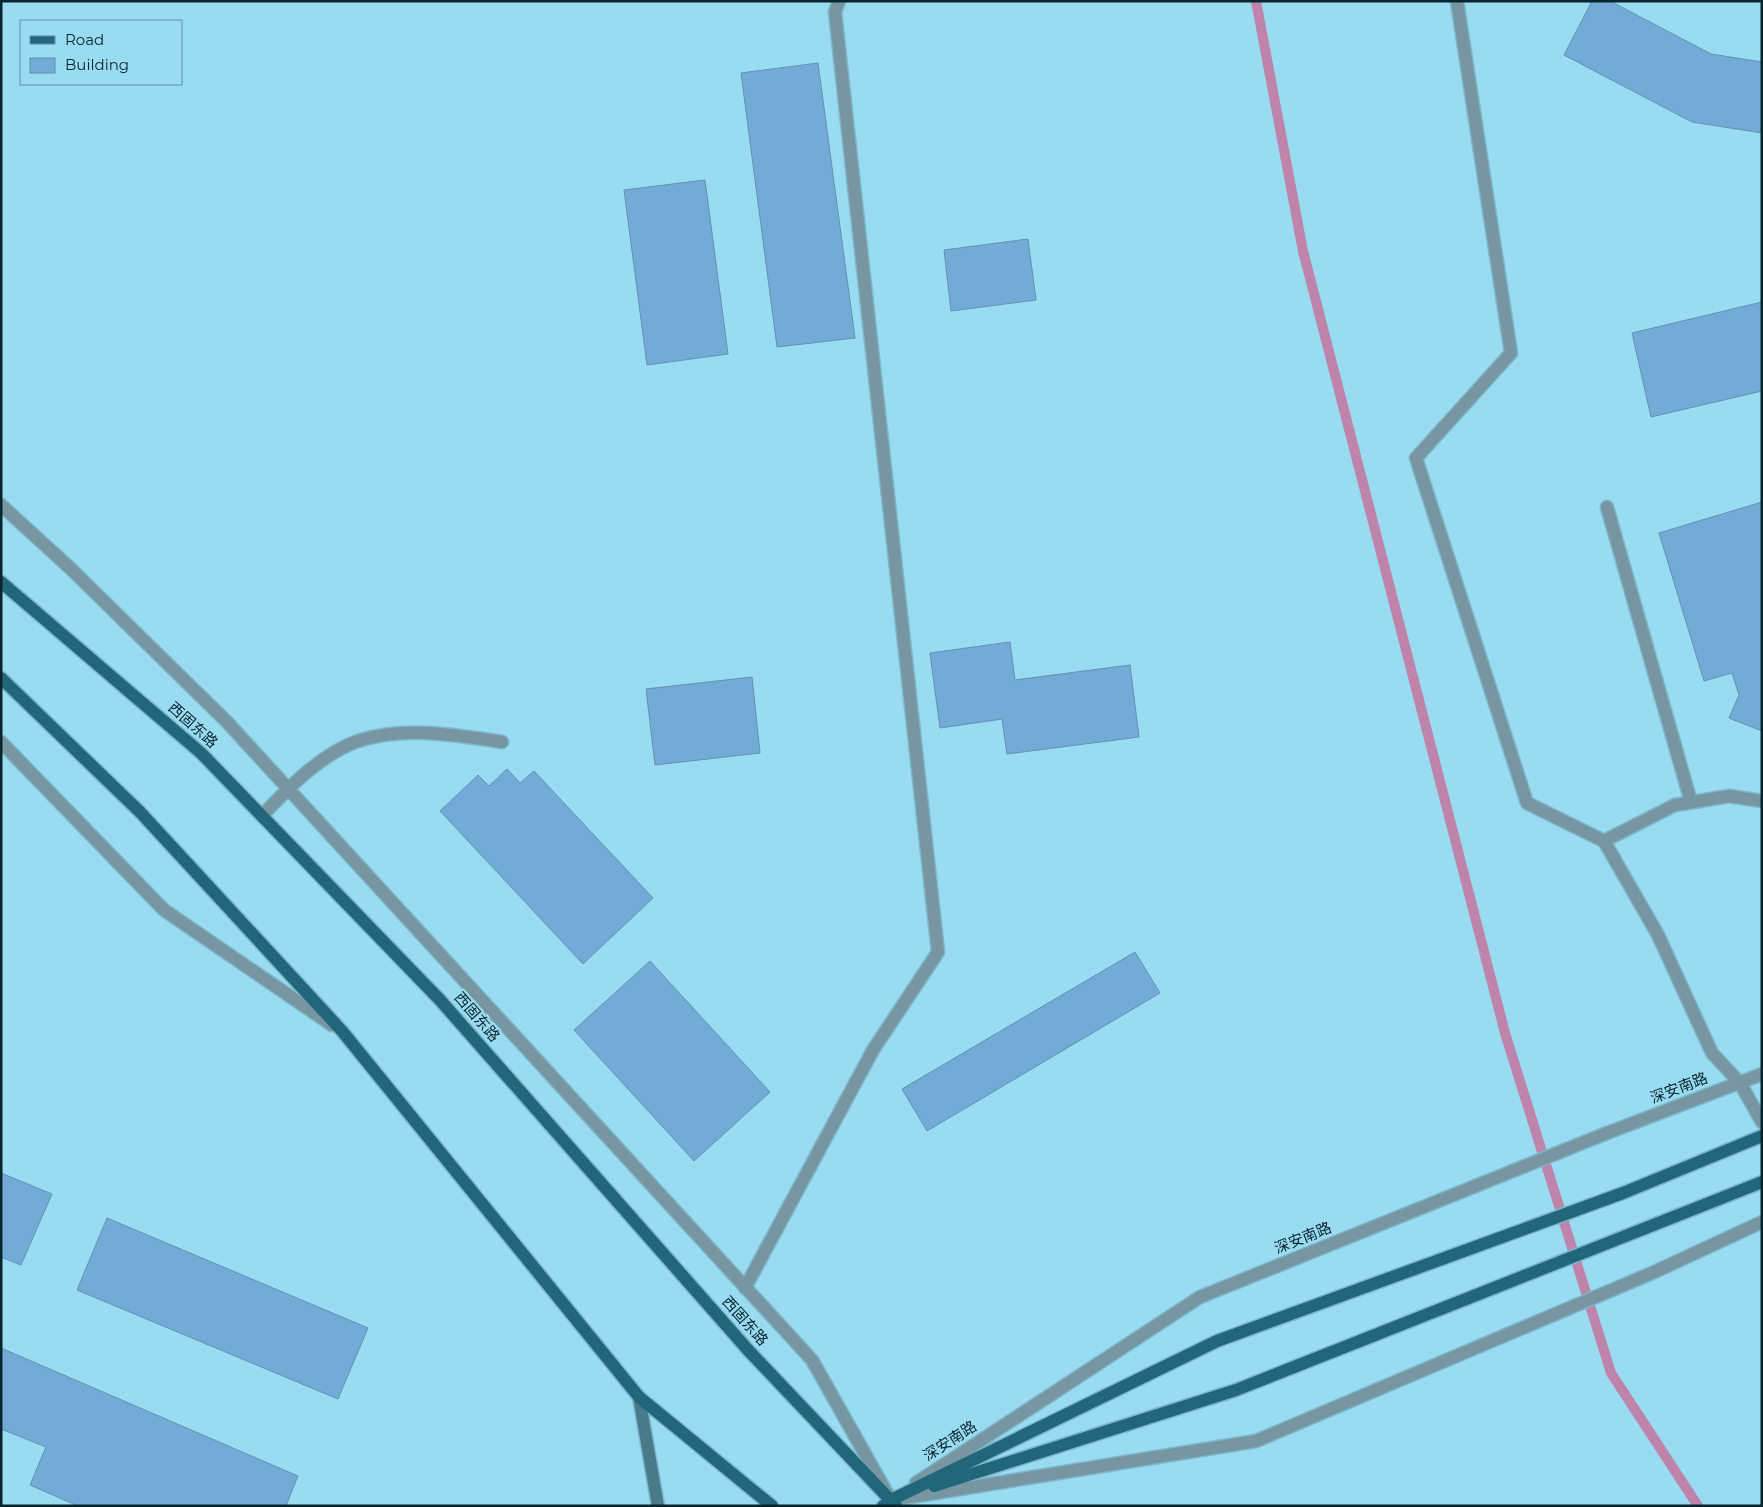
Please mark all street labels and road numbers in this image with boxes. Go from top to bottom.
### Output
street label: 西固东路 [165,697,222,752]
street label: 西固东路 [451,988,504,1046]
street label: 深安南路 [1647,1068,1710,1107]
street label: 深安南路 [1271,1217,1334,1258]
street label: 西固东路 [718,1292,773,1349]
street label: 深安南路 [919,1416,980,1465]

